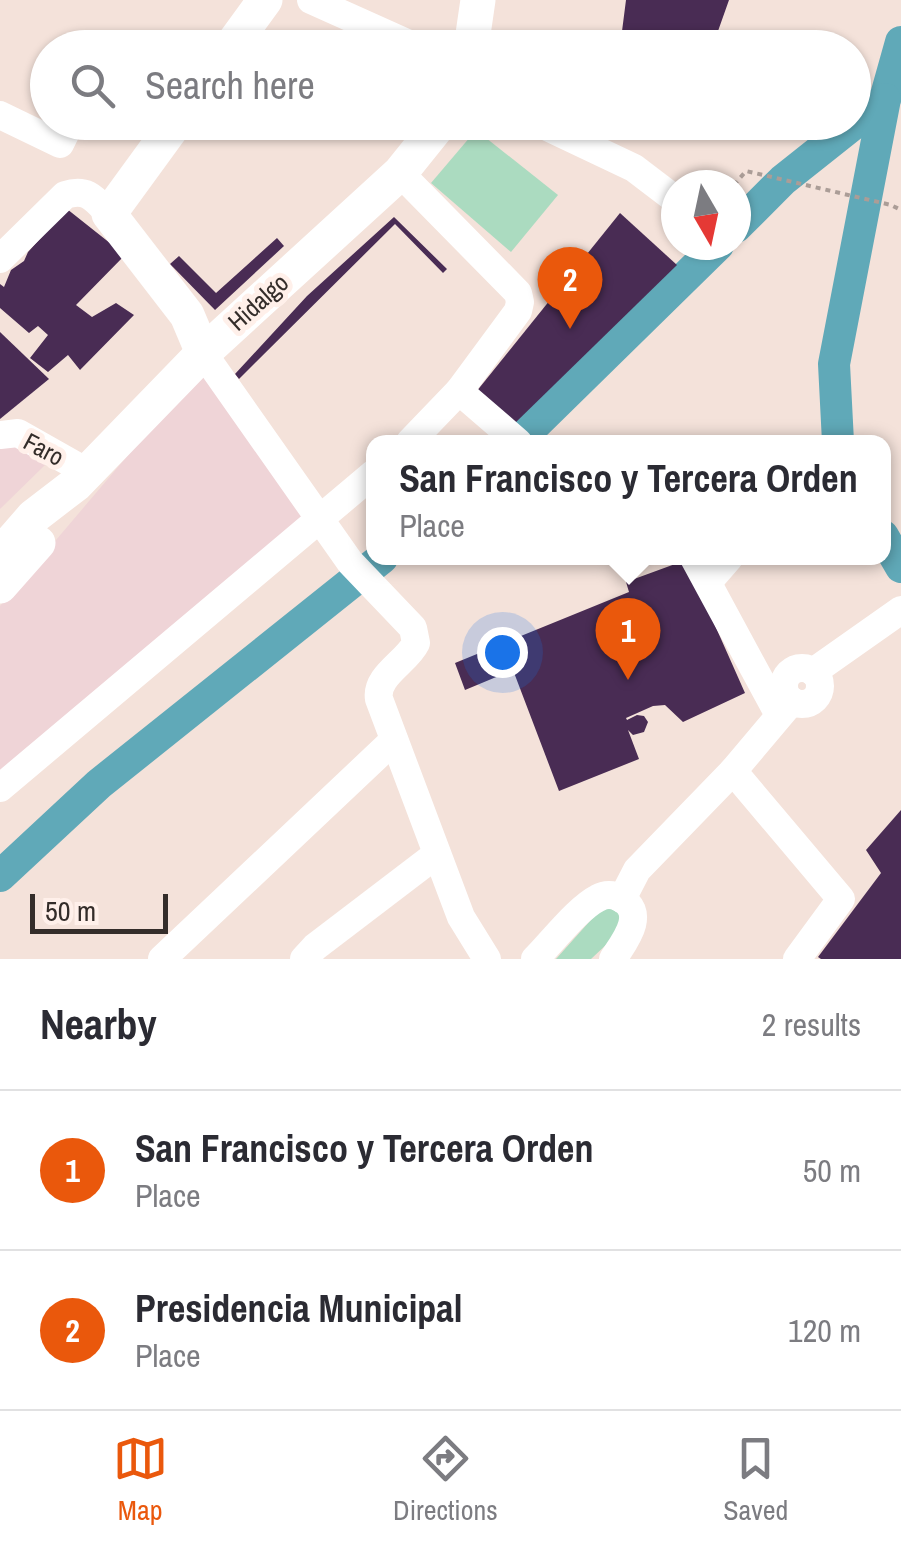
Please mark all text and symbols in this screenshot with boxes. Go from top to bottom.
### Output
search box [30,30,871,140]
icon: search [65,58,120,113]
text: Search here [145,60,315,111]
north arrow [661,170,751,260]
pin: 2 [538,246,602,329]
street label: Hidalgo [220,266,296,338]
street label: Faro [18,424,70,474]
popup [366,435,891,565]
text: San Francisco y Tercera Orden [399,453,858,504]
text: Place [399,504,465,547]
pin: 1 [596,598,660,680]
your location [477,627,528,678]
scale bar [30,889,168,934]
text: 50 m [45,892,96,930]
text: Nearby [40,996,157,1052]
text: 2 results [762,1003,861,1046]
text: San Francisco y Tercera Orden [135,1123,593,1174]
text: 1 [65,1149,80,1192]
text: 50 m [803,1149,861,1192]
text: Place [135,1174,201,1217]
text: Presidencia Municipal [135,1283,462,1334]
text: 2 [65,1309,80,1352]
text: 120 m [788,1309,861,1352]
text: Place [135,1334,201,1377]
tab: Map [113,1431,168,1529]
tab: Directions [393,1431,498,1529]
tab: Saved [723,1431,788,1529]

